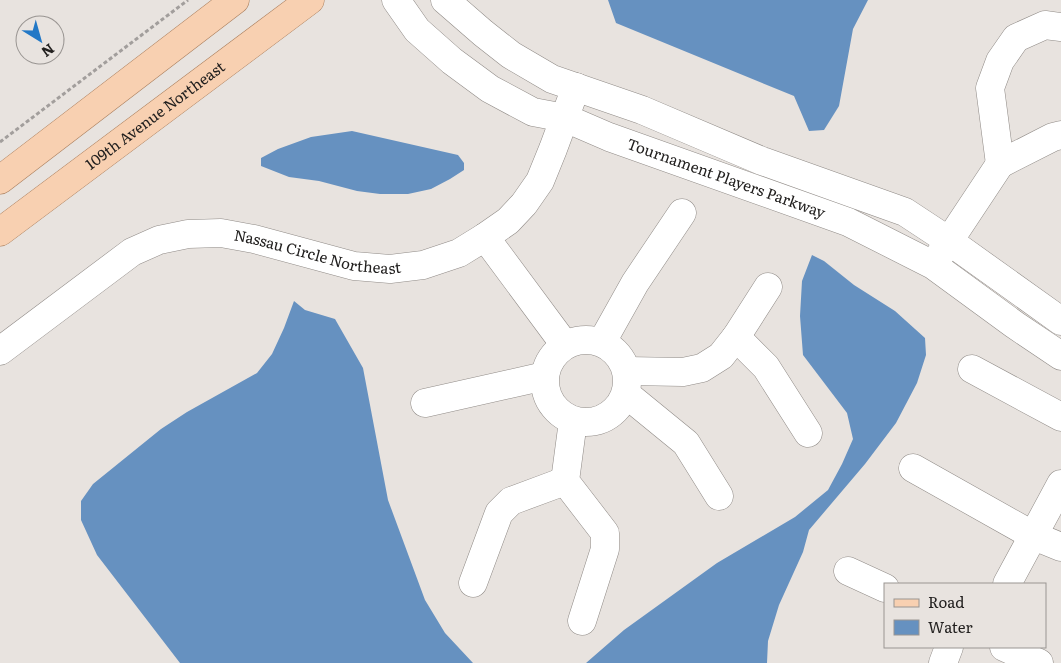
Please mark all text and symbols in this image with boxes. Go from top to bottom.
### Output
north arrow [15,15,65,65]
text: N [38,40,59,63]
street label: 109th Avenue Northeast [80,55,229,174]
street label: Tournament Players Parkway [624,131,829,223]
street label: Nassau Circle Northeast [232,223,402,279]
legend [884,583,1046,648]
text: Road [928,590,964,613]
text: Water [928,615,973,638]

